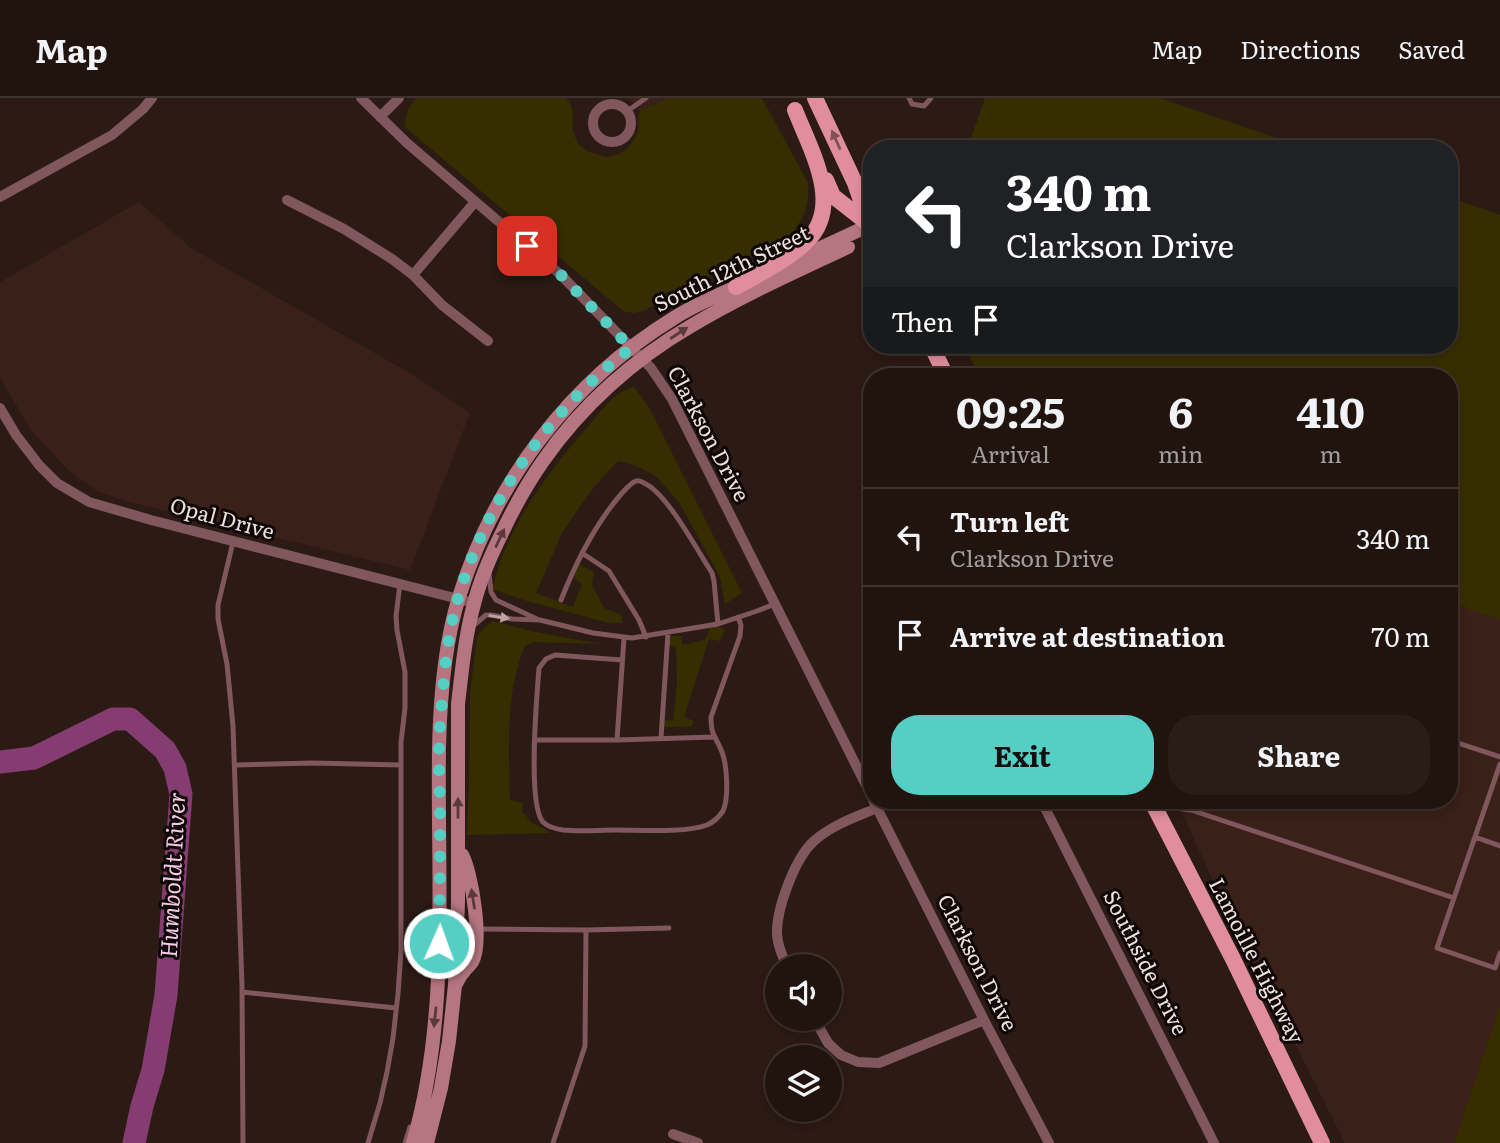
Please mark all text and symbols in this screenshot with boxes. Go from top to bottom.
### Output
text: Map [35,24,108,73]
text: Map [1151,31,1202,66]
text: Directions [1240,31,1360,66]
text: Saved [1398,31,1465,66]
one-way arrow [830,130,841,151]
text: 340 m [1006,153,1152,226]
icon: left [891,168,982,259]
street label: South 12th Street [648,215,815,318]
pin [497,216,557,276]
text: Clarkson Drive [1006,220,1234,268]
icon: arrive [508,227,546,265]
text: Then [891,301,953,340]
icon: arrive [967,301,1005,339]
one-way arrow [670,327,689,340]
street label: Clarkson Drive [661,359,759,506]
text: 09:25 [956,379,1065,441]
text: 6 [1168,379,1193,441]
text: 410 [1296,379,1365,441]
text: Arrival [971,436,1050,470]
text: min [1158,436,1203,470]
text: m [1319,436,1342,470]
street label: Opal Drive [167,488,278,545]
text: Turn left [950,501,1069,540]
icon: left [891,518,929,556]
text: 340 m [1356,518,1430,557]
one-way arrow [494,528,505,548]
text: Clarkson Drive [950,540,1114,574]
one-way arrow [488,612,510,623]
icon: arrive [891,616,929,654]
text: Arrive at destination [950,616,1225,655]
text: 70 m [1371,616,1430,655]
button: Exit [891,715,1154,795]
button: Share [1168,715,1430,795]
water label: Humboldt River [150,791,192,959]
one-way arrow [452,797,464,819]
street label: Lamoille Highway [1203,872,1314,1049]
street label: Southside Drive [1097,884,1197,1040]
one-way arrow [467,888,478,910]
street label: Clarkson Drive [931,888,1027,1036]
position arrow [402,906,476,980]
map controls [765,954,842,1122]
button: sound [765,954,842,1031]
one-way arrow [429,1007,440,1029]
button: layers [765,1045,842,1122]

